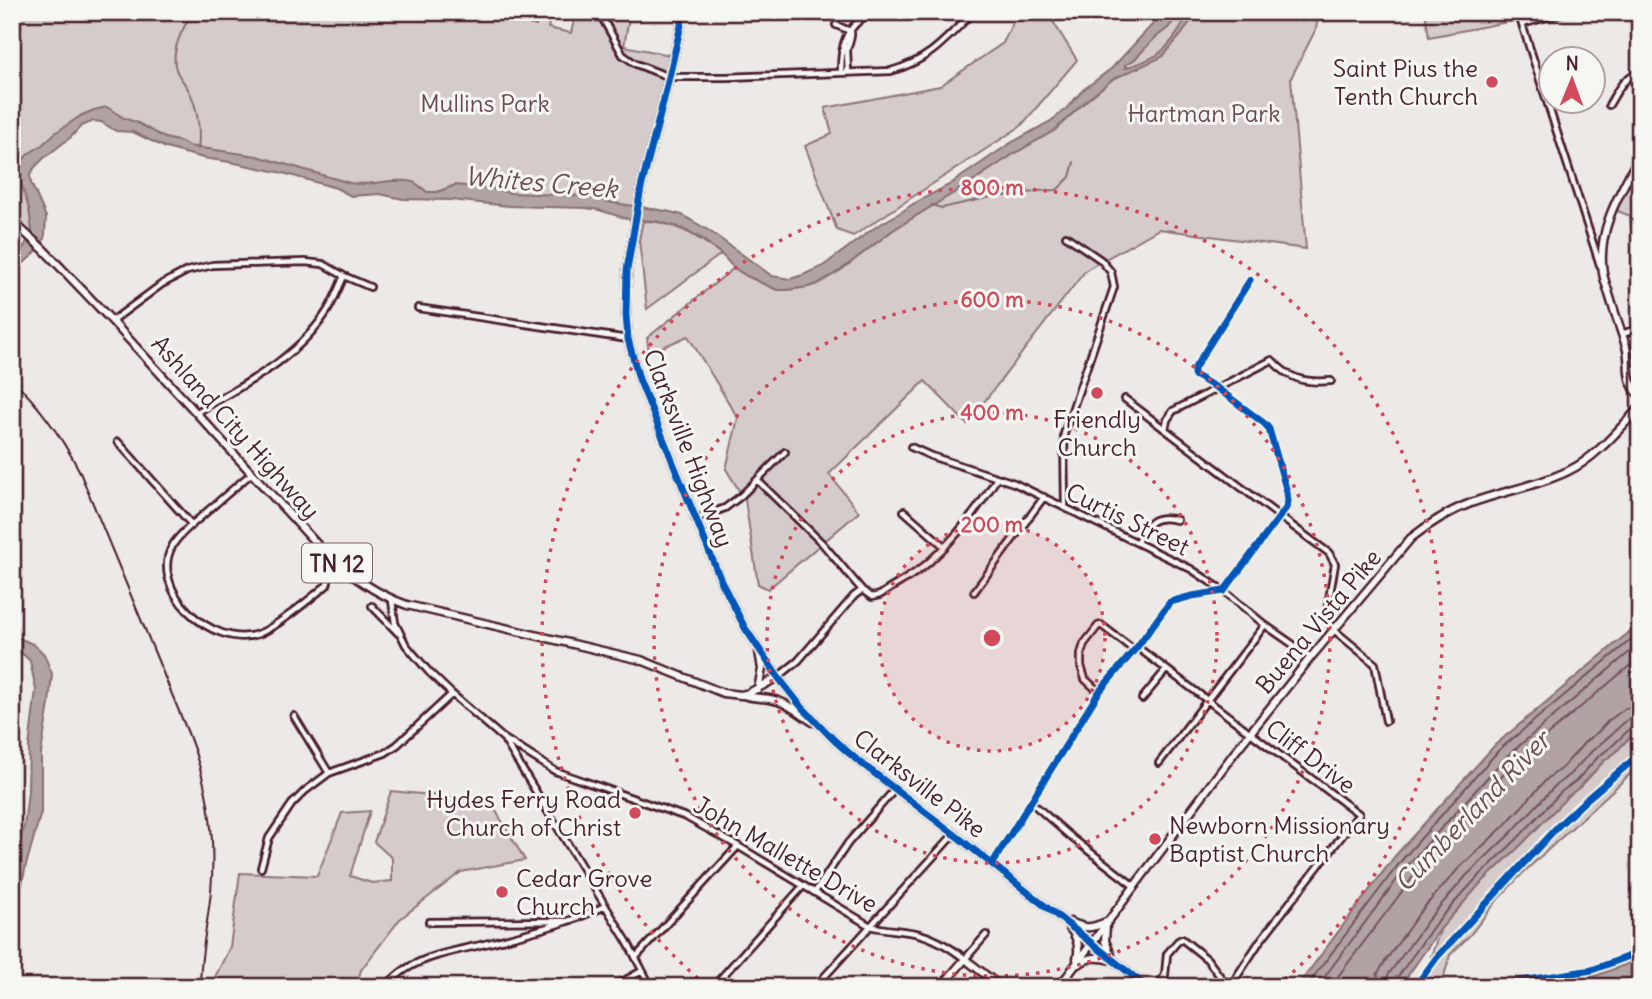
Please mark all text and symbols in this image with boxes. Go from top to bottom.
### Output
north arrow [1536,46,1606,116]
text: N [1566,51,1579,75]
place label: Saint Pius the Tenth Church [1333,53,1478,111]
marker: Saint Pius the Tenth Church [1484,74,1500,90]
park label: Mullins Park [420,88,550,118]
park label: Hartman Park [1128,98,1280,128]
water label: Whites Creek [463,159,620,205]
text: 800 m [960,174,1024,201]
text: 600 m [960,286,1024,313]
street label: Ashland City Highway [145,329,327,525]
street label: Clarksville Highway [637,345,741,551]
marker: Friendly Church [1089,385,1105,401]
text: 400 m [960,399,1024,426]
place label: Friendly Church [1053,404,1141,462]
street label: Curtis Street [1061,476,1195,562]
text: 200 m [961,511,1024,538]
street label: Buena Vista Pike [1249,543,1387,699]
road number: TN 12 [302,544,372,582]
centre of rings [980,626,1004,650]
street label: Cliff Drive [1260,713,1362,799]
water label: Cumberland River [1387,721,1559,898]
street label: Clarksville Pike [848,722,992,844]
place label: Hydes Ferry Road Church of Christ [426,784,621,842]
street label: John Mallette Drive [689,789,883,919]
marker: Hydes Ferry Road Church of Christ [627,805,643,821]
place label: Newborn Missionary Baptist Church [1169,810,1390,868]
marker: Newborn Missionary Baptist Church [1147,831,1163,847]
place label: Cedar Grove Church [516,863,652,921]
marker: Cedar Grove Church [494,884,510,900]

